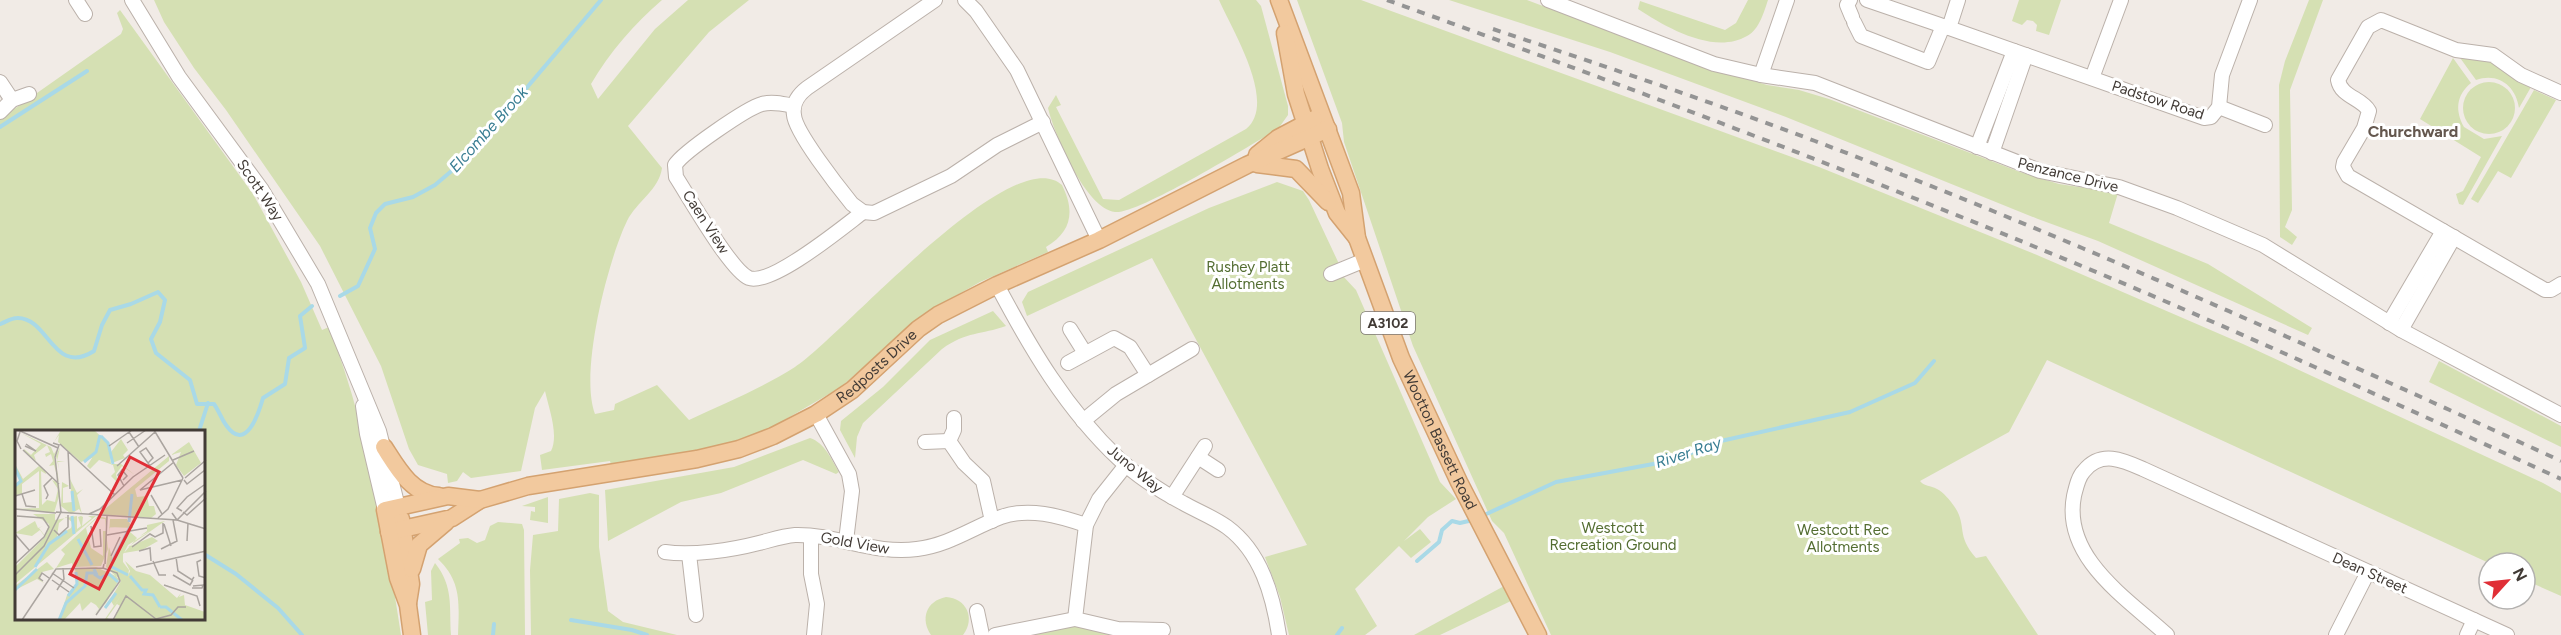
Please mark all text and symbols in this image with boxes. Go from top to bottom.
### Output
street label: Padstow Road [2110,77,2206,123]
water label: Elcombe Brook [445,82,532,176]
district label: Churchward [2368,122,2458,141]
street label: Penzance Drive [2016,154,2120,196]
street label: Scott Way [233,156,287,224]
street label: Caen View [679,187,733,257]
park label: Rushey Platt Allotments [1206,258,1290,293]
road number: A3102 [1361,312,1415,334]
street label: Redposts Drive [833,326,920,407]
street label: Wootton Bassett Road [1399,368,1481,513]
inset map [15,430,206,620]
water label: River Ray [1653,433,1724,472]
street label: Juno Way [1104,441,1166,497]
park label: Westcott Recreation Ground [1549,519,1677,554]
park label: Westcott Rec Allotments [1797,521,1889,556]
street label: Gold View [819,528,891,558]
street label: Dean Street [2330,548,2411,598]
north arrow [2477,551,2537,611]
text: N [2509,565,2531,584]

